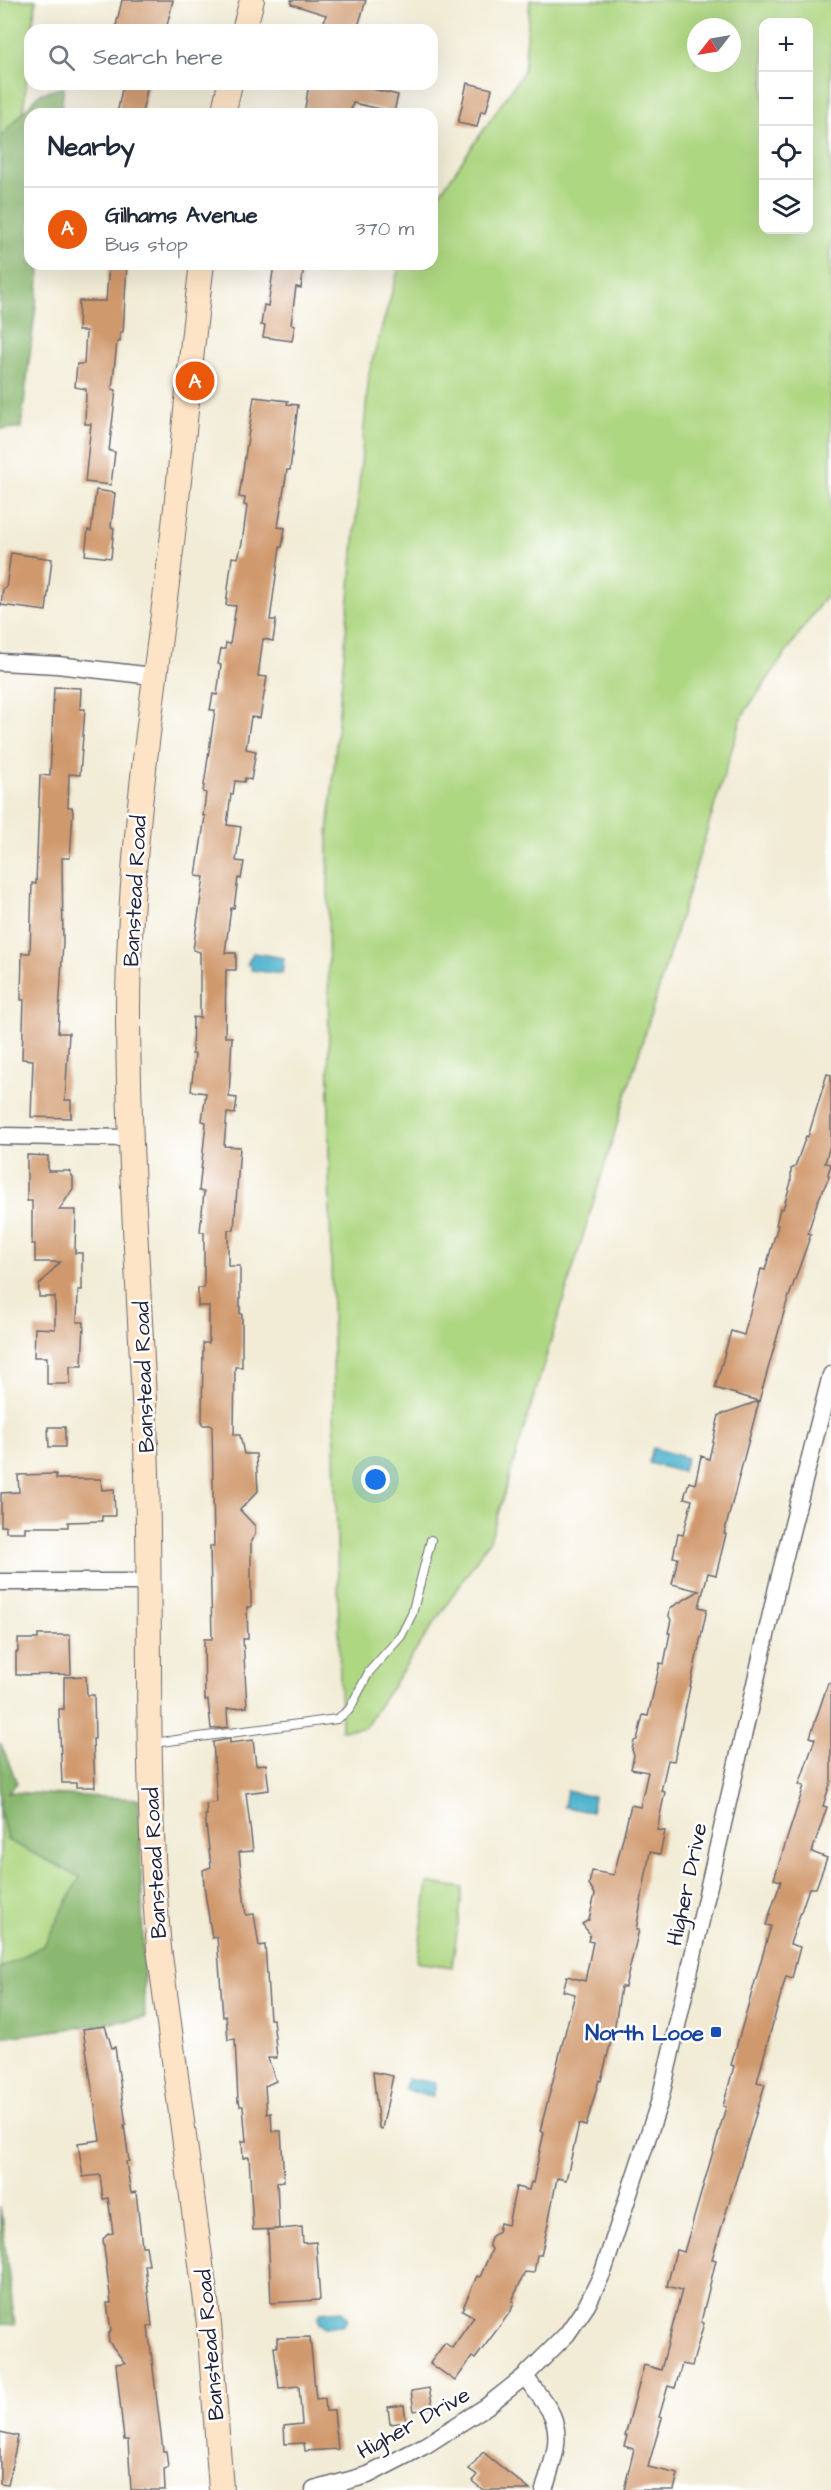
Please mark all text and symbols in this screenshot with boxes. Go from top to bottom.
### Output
north arrow [687,18,741,72]
map controls [759,18,813,234]
button: + [759,18,813,72]
search box [24,24,438,90]
icon: search [45,41,78,74]
text: Search here [93,42,223,73]
button: − [759,72,813,126]
button: locate [759,126,813,180]
text: Nearby [48,129,135,165]
button: layers [759,180,813,234]
text: Gilhams Avenue [105,200,258,231]
text: A [61,215,74,243]
text: 370 m [355,215,414,243]
text: Bus stop [105,231,188,259]
pin: A [176,358,214,404]
street label: Banstead Road [116,815,155,968]
street label: Banstead Road [126,1301,163,1453]
your location [361,1465,390,1494]
street label: Banstead Road [136,1786,175,1939]
street label: Higher Drive [659,1820,717,1949]
place label: North Looe [585,2018,704,2049]
marker: North Looe [709,2025,723,2039]
street label: Banstead Road [188,2268,233,2422]
street label: Higher Drive [352,2379,476,2468]

